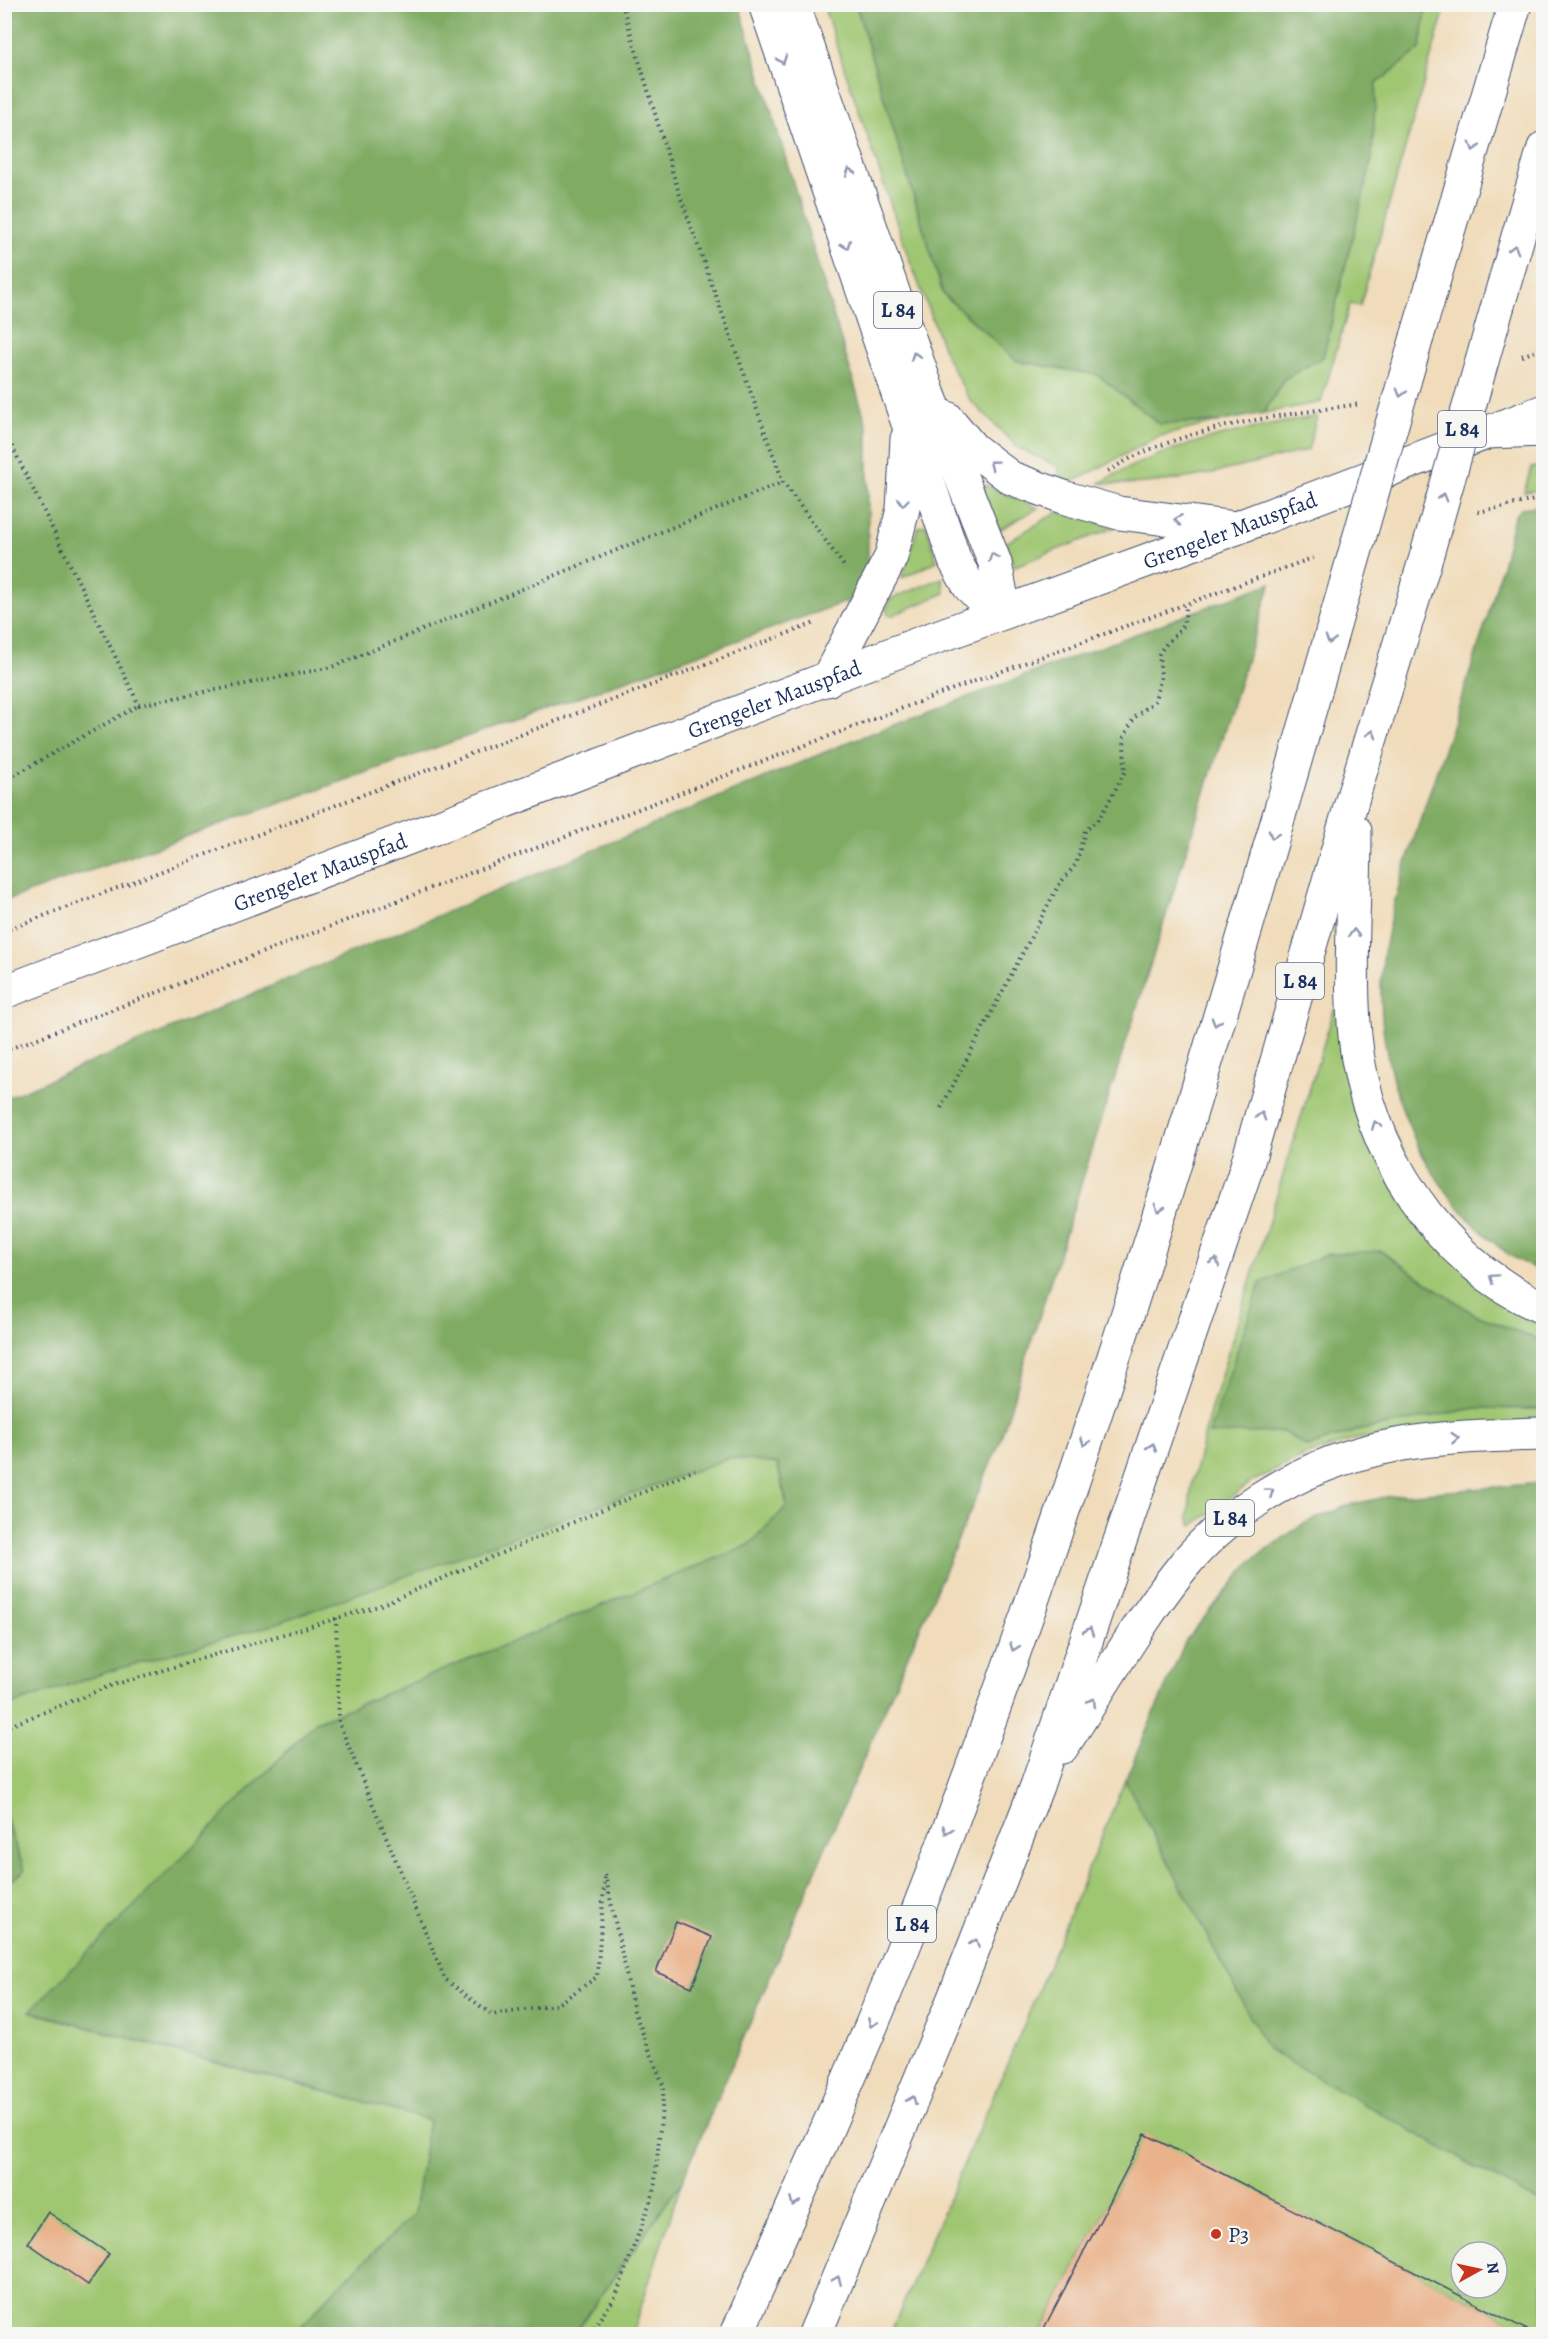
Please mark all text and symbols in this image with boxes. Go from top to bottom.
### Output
one-way arrow [775,54,788,65]
one-way arrow [1469,141,1481,152]
one-way arrow [844,167,857,178]
one-way arrow [839,239,852,250]
one-way arrow [1507,244,1519,255]
road number: L 84 [874,292,922,328]
one-way arrow [909,351,922,361]
one-way arrow [1396,387,1408,398]
road number: L 84 [1438,411,1486,447]
one-way arrow [989,461,1000,472]
street label: Grengeler Mauspfad [1139,485,1322,577]
one-way arrow [1436,492,1448,503]
one-way arrow [897,497,910,506]
one-way arrow [1173,515,1182,527]
one-way arrow [987,552,1000,563]
one-way arrow [1325,634,1337,645]
street label: Grengeler Mauspfad [683,653,866,746]
one-way arrow [1365,729,1377,740]
street label: Grengeler Mauspfad [229,826,411,919]
one-way arrow [1268,829,1280,840]
one-way arrow [1348,929,1360,938]
road number: L 84 [1276,963,1324,999]
one-way arrow [1211,1016,1223,1027]
one-way arrow [1254,1111,1266,1122]
one-way arrow [1371,1121,1384,1131]
one-way arrow [1154,1202,1166,1213]
one-way arrow [1207,1257,1220,1268]
one-way arrow [1489,1274,1500,1285]
one-way arrow [1451,1432,1460,1445]
one-way arrow [1079,1436,1092,1447]
one-way arrow [1145,1442,1157,1453]
one-way arrow [1264,1488,1275,1499]
road number: L 84 [1206,1500,1254,1536]
one-way arrow [1082,1626,1095,1637]
one-way arrow [1009,1641,1022,1652]
one-way arrow [1085,1698,1096,1709]
one-way arrow [942,1824,955,1835]
road number: L 84 [888,1906,936,1942]
one-way arrow [968,1938,980,1949]
one-way arrow [867,2017,879,2028]
one-way arrow [905,2095,917,2106]
one-way arrow [789,2196,801,2207]
place label: P3 [1228,2220,1249,2250]
marker: P3 [1209,2227,1223,2241]
north arrow [1449,2240,1509,2300]
text: N [1481,2261,1505,2276]
one-way arrow [830,2276,842,2287]

